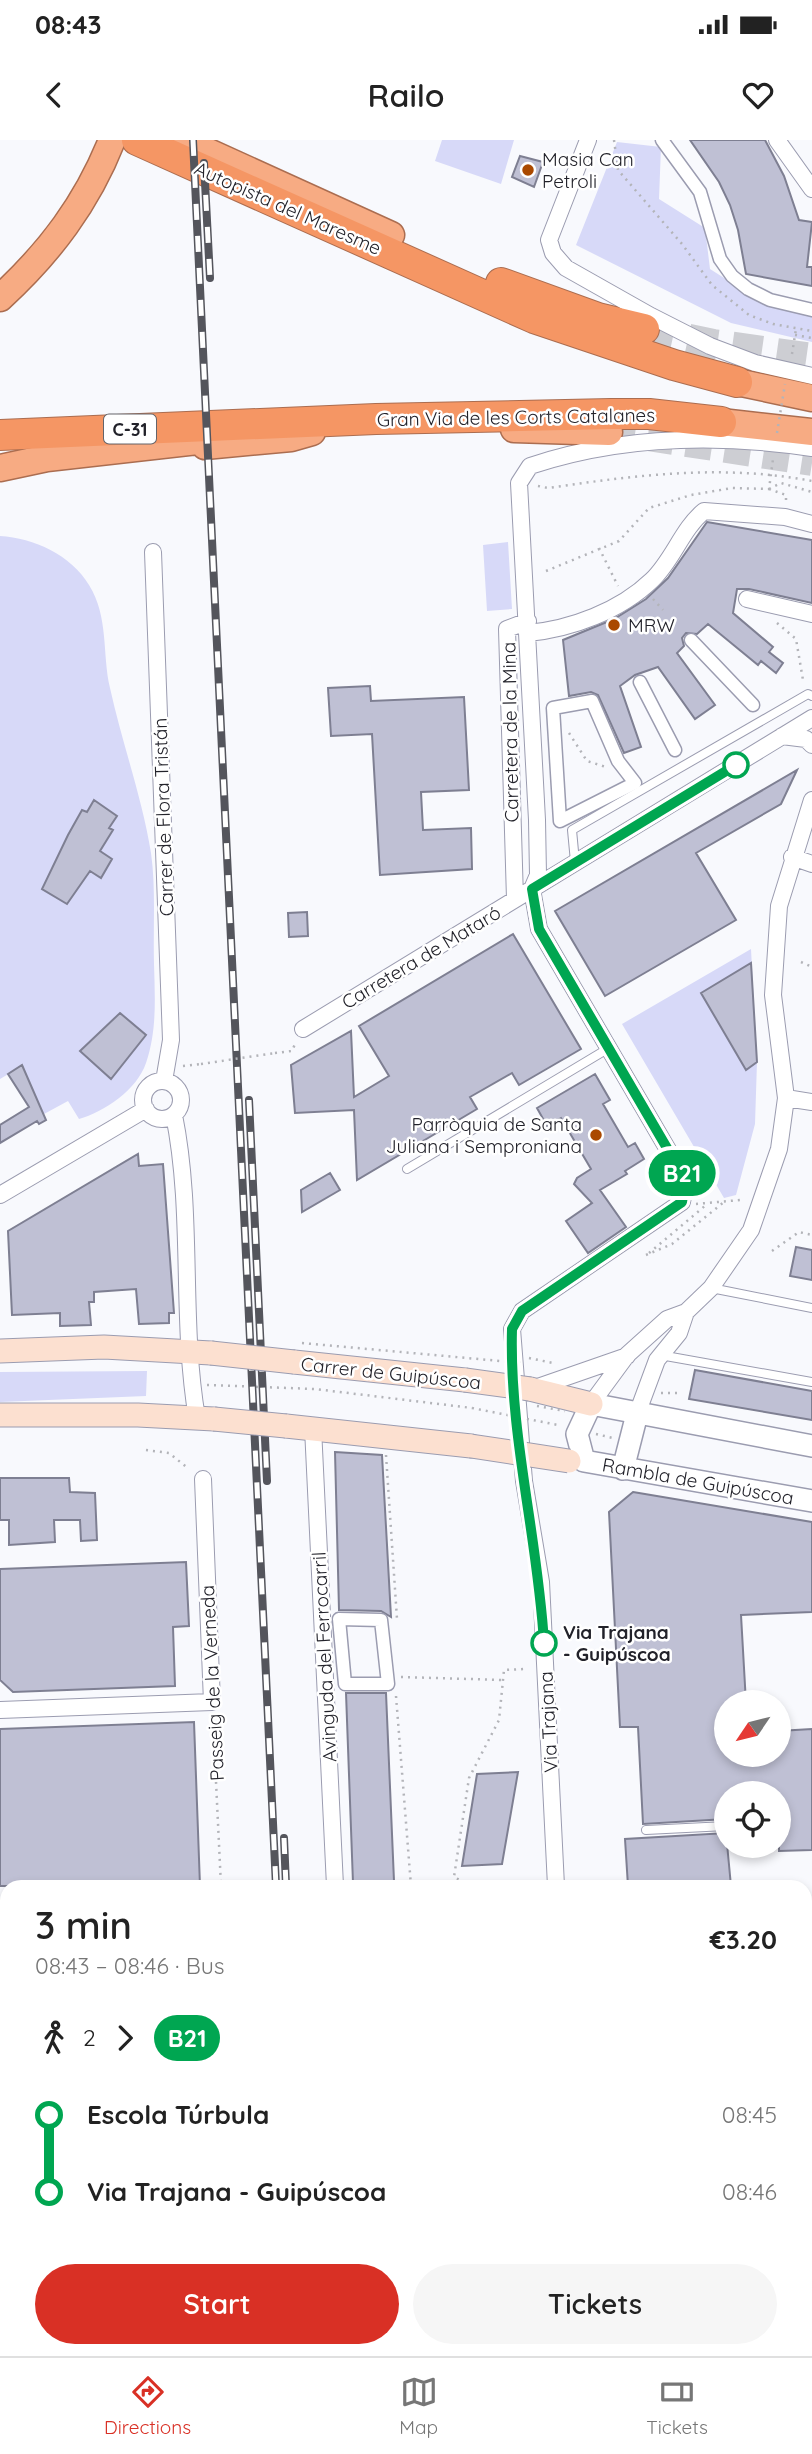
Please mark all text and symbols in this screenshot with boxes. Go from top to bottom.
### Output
text: 08:43 [35,8,102,41]
text: Railo [368,75,444,115]
icon: back [35,76,73,114]
icon: heart [739,76,777,114]
place label: Masia Can Petroli [542,147,634,193]
street label: Autopista del Maresme [191,156,385,260]
marker: Masia Can Petroli [520,162,536,178]
street label: Gran Via de les Corts Catalanes [377,403,655,431]
road number: C-31 [104,414,156,444]
place label: MRW [628,613,675,637]
marker: MRW [606,617,622,633]
street label: Carretera de la Mina [496,642,524,822]
street label: Carrer de Flora Tristán [148,717,178,917]
unlabelled marker [723,752,749,778]
street label: Carretera de Mataró [337,900,505,1014]
place label: Parròquia de Santa Juliana i Semproniana [386,1112,582,1158]
marker: Parròquia de Santa Juliana i Semproniana [588,1127,604,1143]
line badge: B21 [642,1150,722,1196]
text: B21 [663,1158,701,1188]
street label: Carrer de Guipúscoa [300,1352,482,1394]
street label: Rambla de Guipúscoa [600,1452,796,1510]
street label: Avinguda del Ferrocarril [307,1551,341,1763]
street label: Passeig de la Verneda [195,1585,229,1781]
place label: Via Trajana - Guipúscoa [563,1620,671,1666]
marker: Via Trajana - Guipúscoa [531,1630,557,1656]
street label: Via Trajana [533,1671,563,1773]
north arrow [714,1690,791,1768]
map controls [714,1690,791,1858]
button: locate [714,1781,791,1858]
text: 3 min [35,1901,132,1949]
text: €3.20 [710,1923,777,1956]
text: 08:43 – 08:46 · Bus [35,1951,225,1980]
icon: walk [35,2019,73,2057]
icon: forward [106,2019,144,2057]
text: 2 [83,2023,96,2052]
text: B21 [168,2023,206,2053]
text: Escola Túrbula [87,2098,269,2131]
text: 08:45 [722,2100,777,2129]
text: Via Trajana - Guipúscoa [87,2175,386,2208]
text: 08:46 [722,2177,777,2206]
button: Start [35,2264,399,2344]
button: Tickets [413,2264,777,2344]
tab: Directions [104,2373,191,2439]
tab: Map [399,2373,438,2439]
tab: Tickets [646,2373,708,2439]

